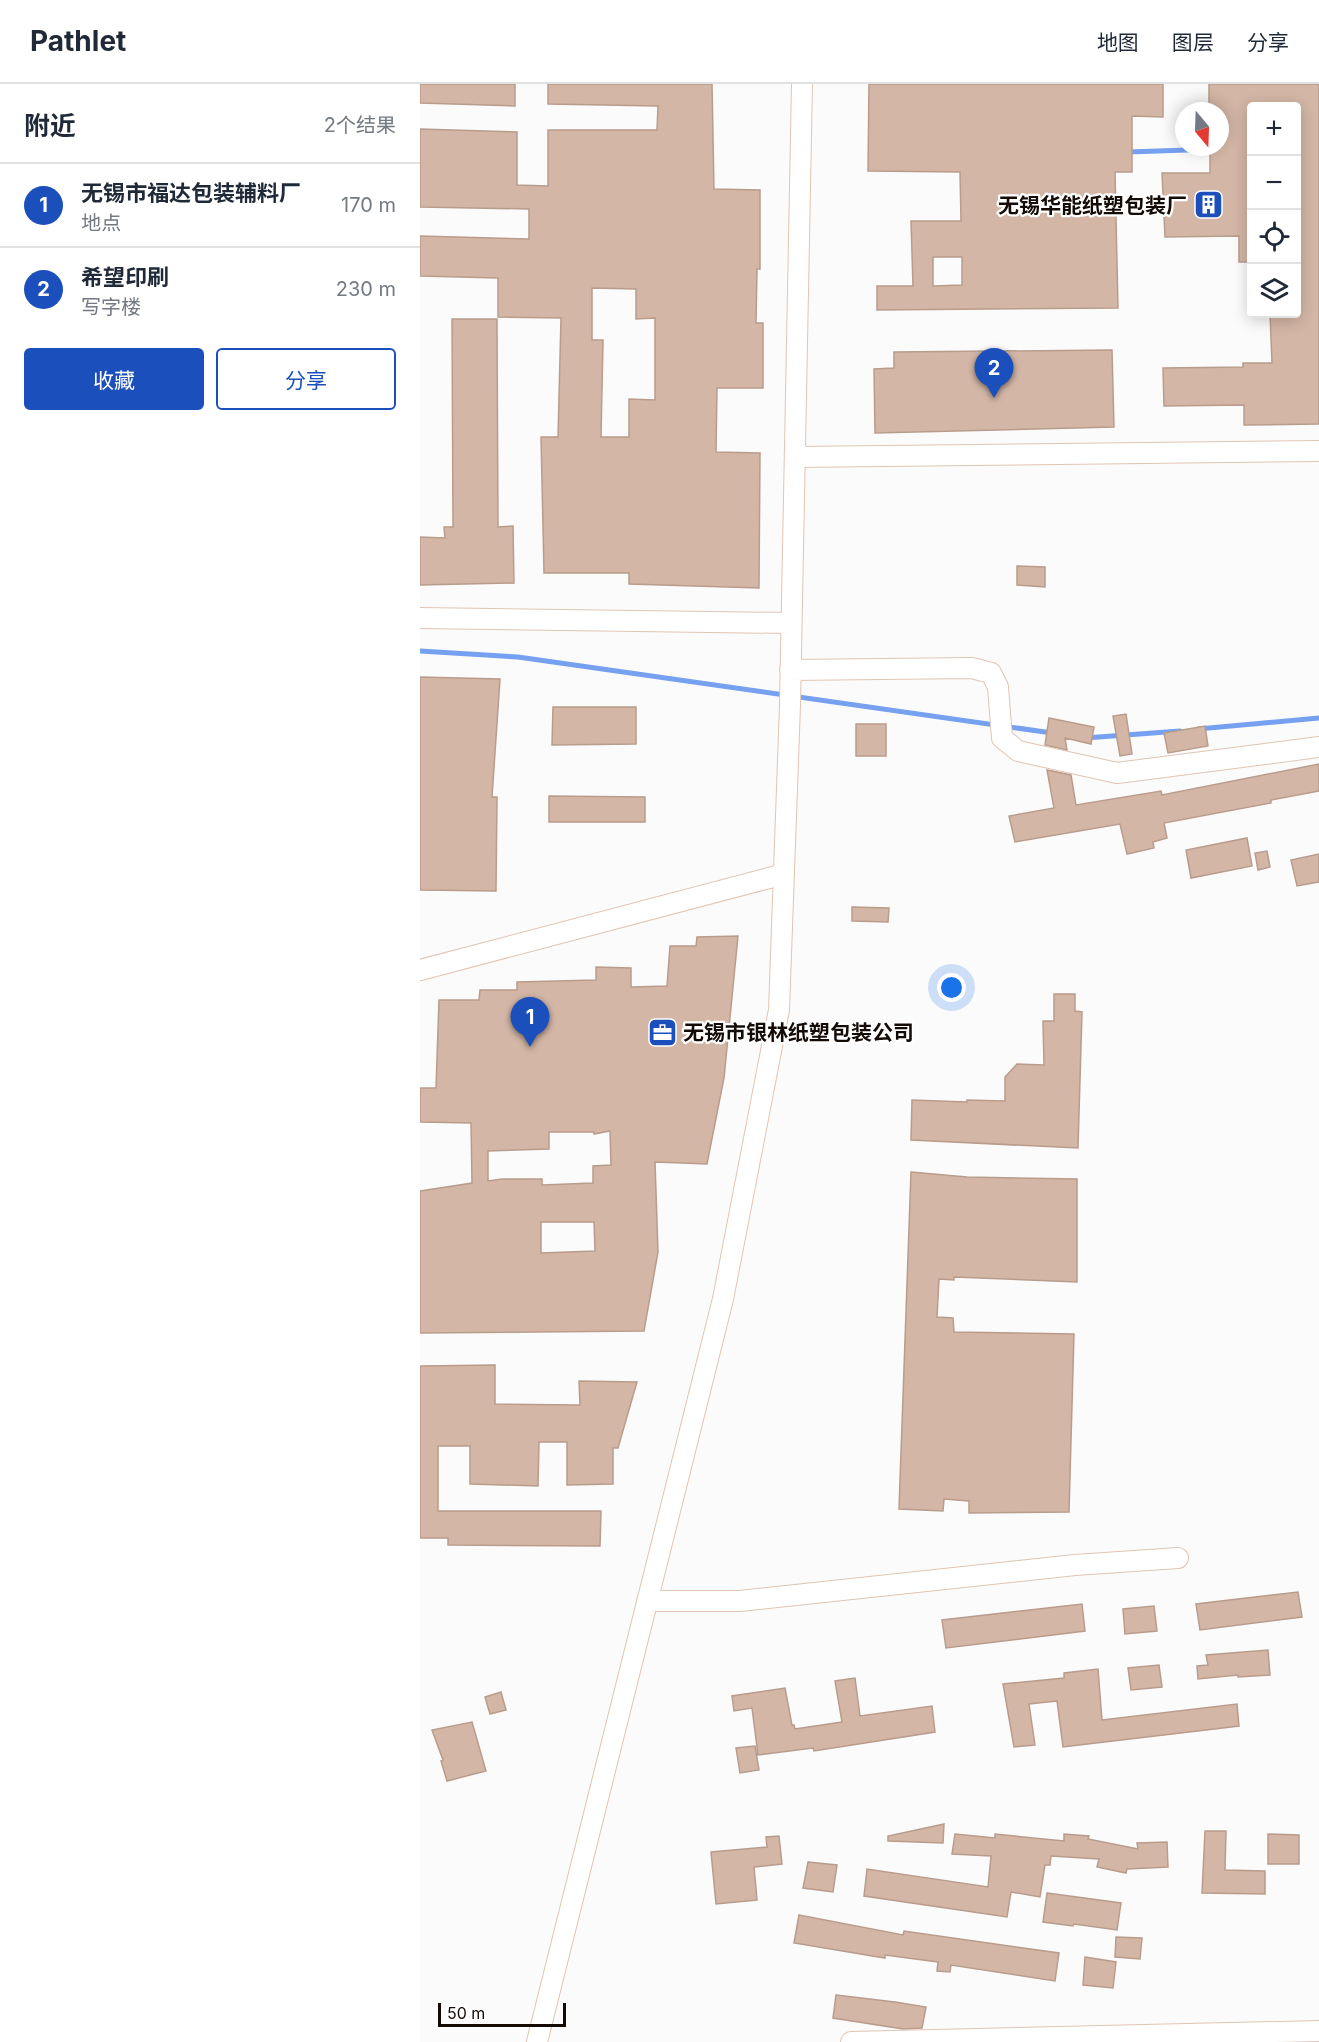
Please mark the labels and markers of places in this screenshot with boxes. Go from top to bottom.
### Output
building icon: 无锡华能纸塑包装厂 [1192,189,1224,221]
place label: 无锡华能纸塑包装厂 [998,193,1187,218]
pin: 2 [974,348,1014,398]
pin: 1 [510,998,550,1047]
office icon: 无锡市银林纸塑包装公司 [646,1016,678,1048]
place label: 无锡市银林纸塑包装公司 [683,1020,914,1045]

